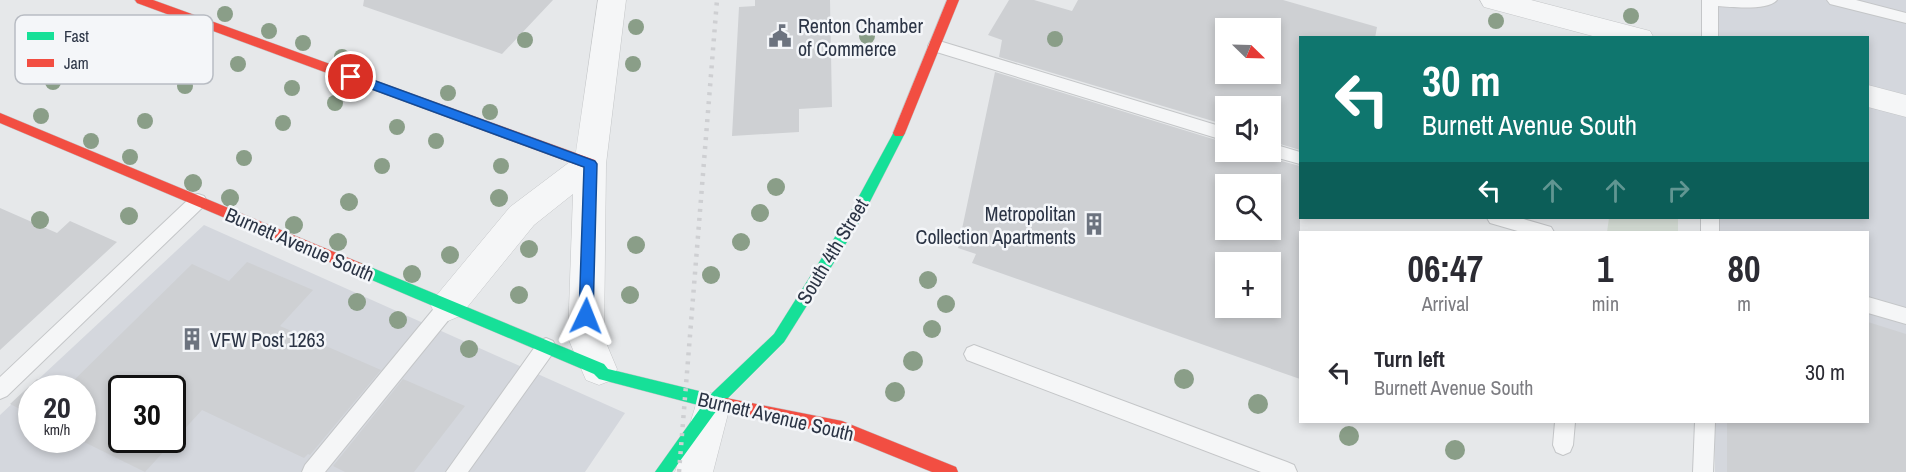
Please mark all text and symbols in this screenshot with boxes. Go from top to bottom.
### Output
place label: Renton Chamber of Commerce [798,12,923,62]
legend [15,15,213,84]
north arrow [1215,18,1281,84]
map controls [1215,18,1281,318]
public building icon: Renton Chamber of Commerce [767,23,793,49]
text: Fast [64,25,89,47]
pin [325,51,376,102]
text: Jam [64,52,89,74]
text: 30 m [1422,53,1501,109]
icon: arrive [334,60,367,93]
icon: left [1323,60,1401,138]
button: sound [1215,96,1281,162]
text: Burnett Avenue South [1422,107,1637,143]
button: search [1215,174,1281,240]
icon: left [1473,174,1506,207]
icon: ahead [1536,174,1569,207]
icon: ahead [1599,174,1632,207]
icon: right [1662,174,1695,207]
street label: South 4th Street [790,193,874,309]
street label: Burnett Avenue South [221,200,379,288]
place label: Metropolitan Collection Apartments [916,200,1076,250]
building icon: Metropolitan Collection Apartments [1081,211,1107,237]
text: 06:47 [1408,245,1483,293]
text: 1 [1597,245,1614,293]
text: 80 [1728,245,1760,293]
button: + [1215,252,1281,318]
position arrow [554,284,618,348]
text: Arrival [1422,290,1469,317]
text: min [1592,290,1619,317]
text: m [1737,290,1751,317]
building icon: VFW Post 1263 [179,326,205,352]
place label: VFW Post 1263 [210,326,325,353]
text: Turn left [1374,344,1445,374]
icon: left [1323,356,1356,389]
text: 30 m [1805,357,1845,387]
text: Burnett Avenue South [1374,374,1533,401]
speed limit sign: 30 [108,375,186,453]
street label: Burnett Avenue South [695,385,857,447]
text: 20 [43,387,71,427]
text: km/h [44,419,70,440]

